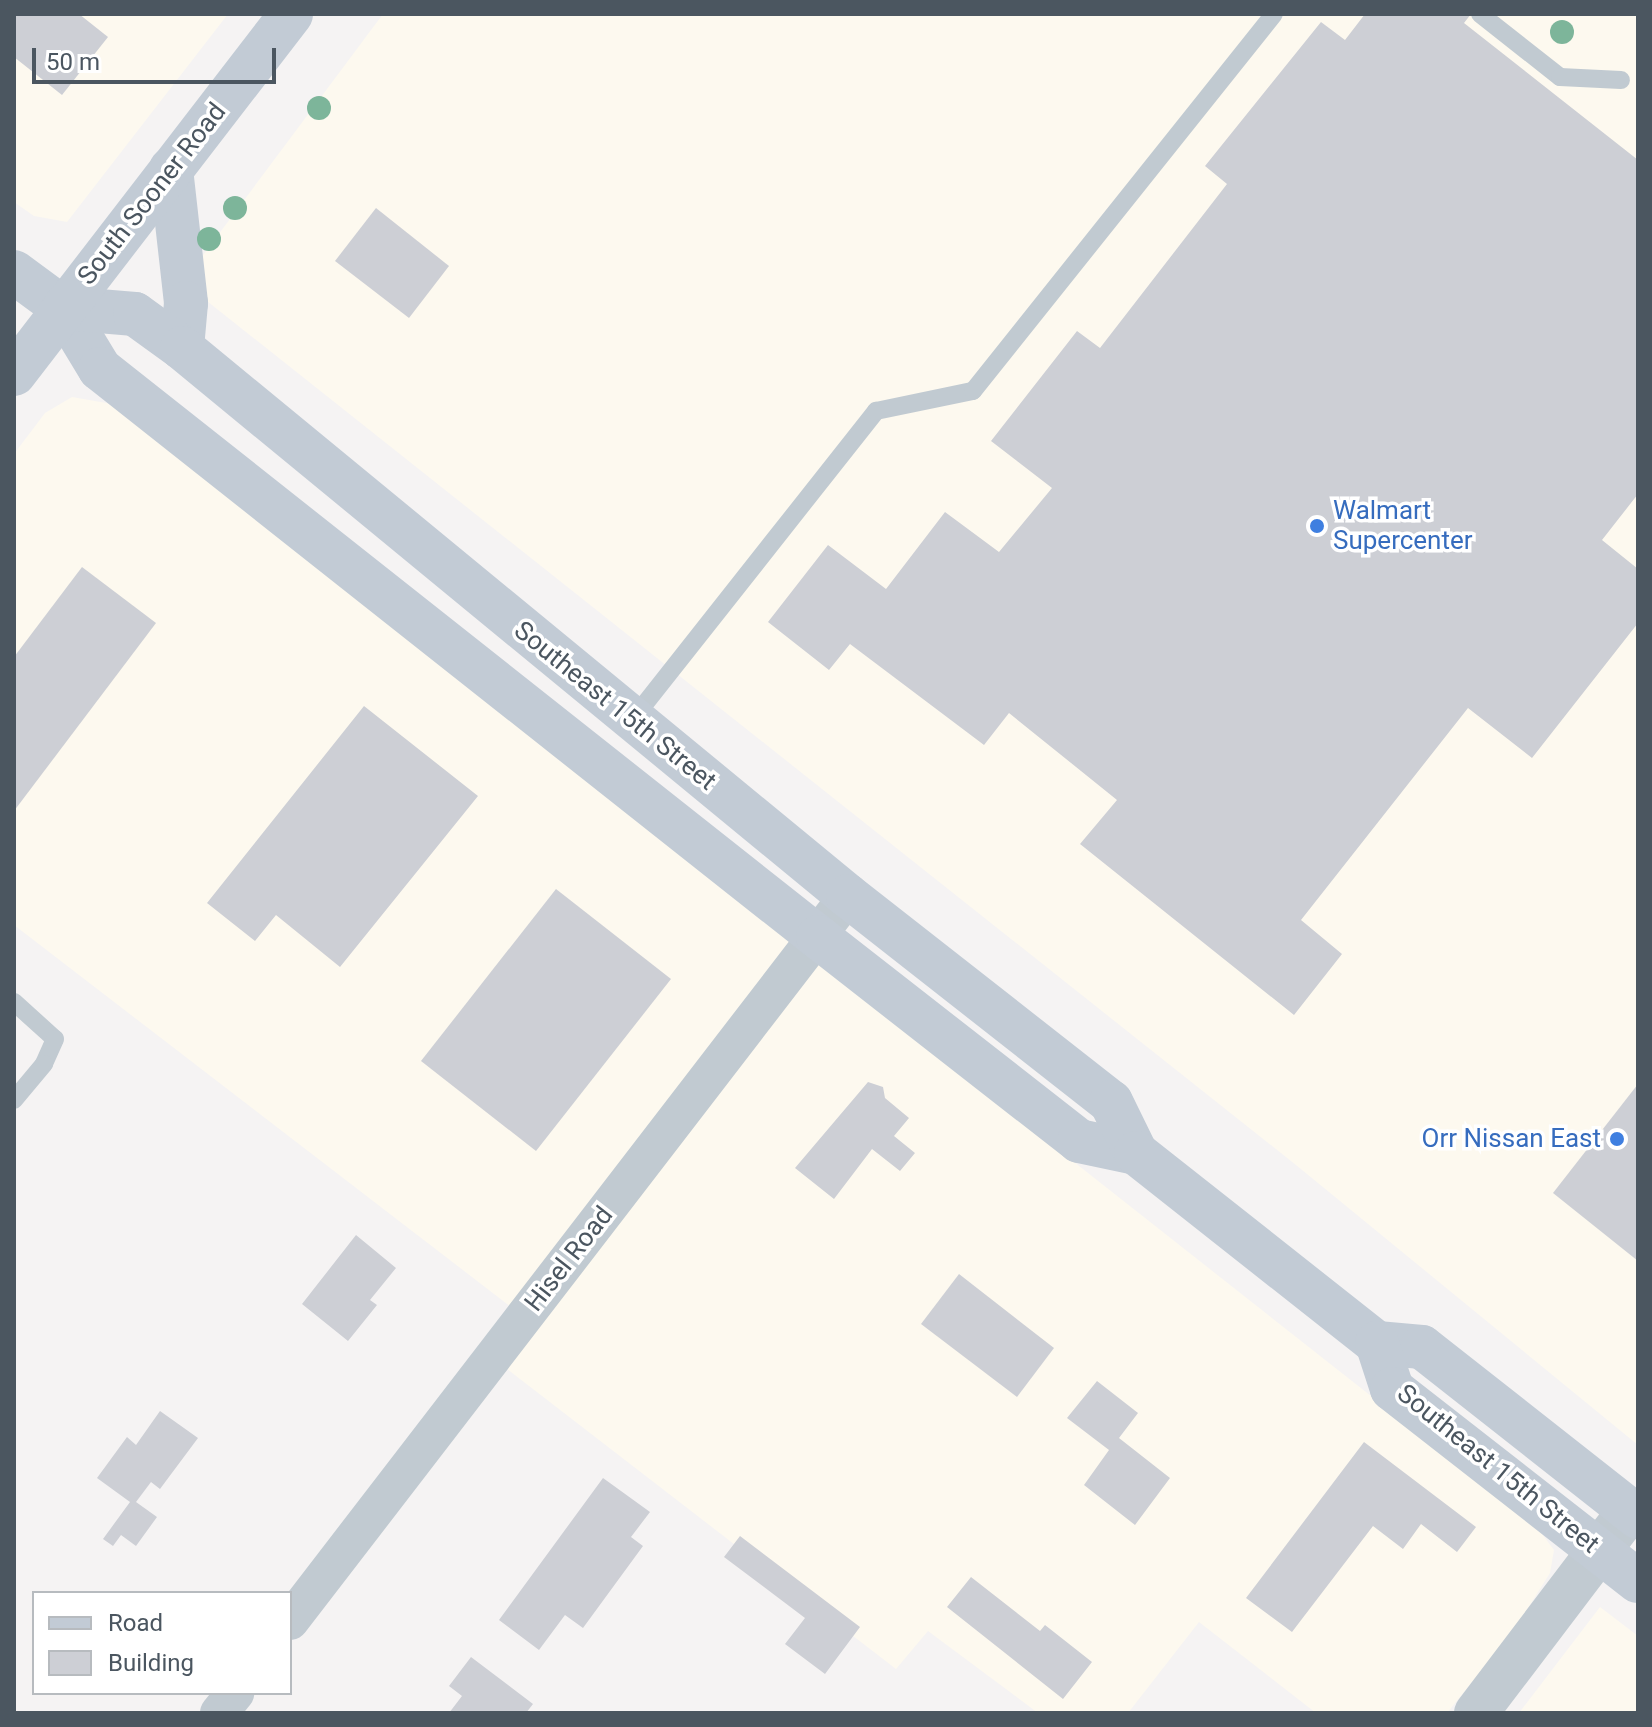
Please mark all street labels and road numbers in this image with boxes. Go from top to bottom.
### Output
street label: South Sooner Road [71,97,233,291]
street label: Southeast 15th Street [508,615,722,797]
street label: Hisel Road [518,1200,620,1318]
street label: Southeast 15th Street [1391,1378,1605,1560]

